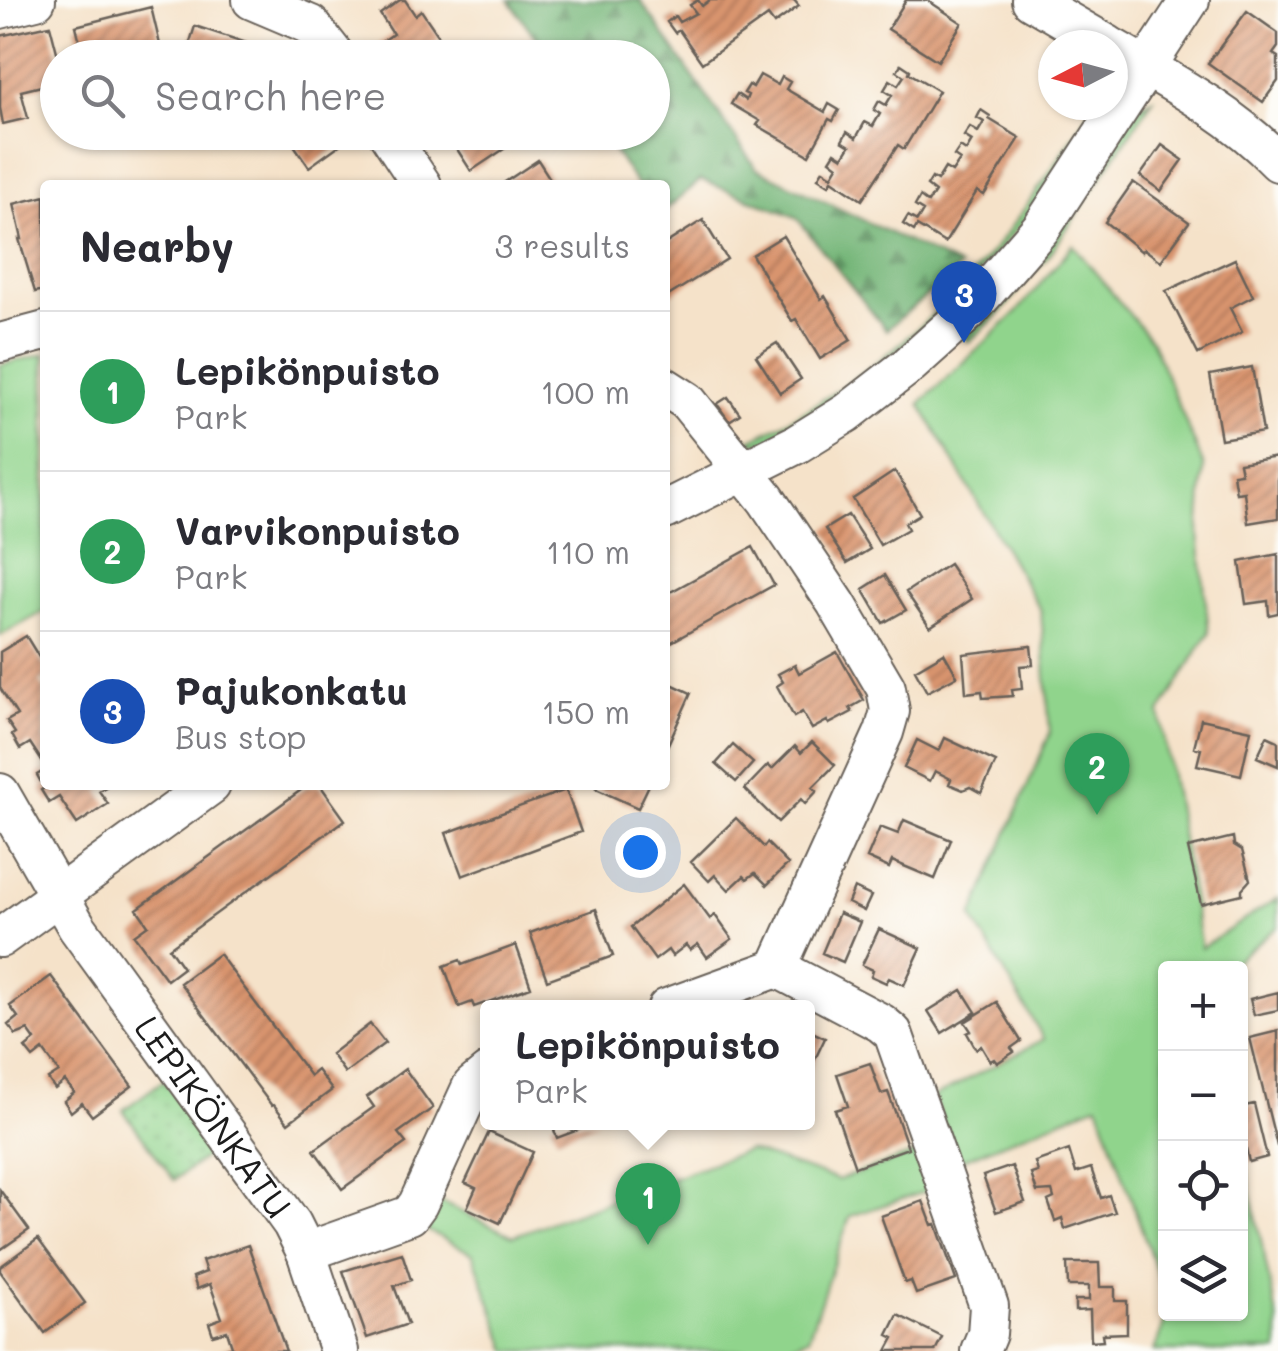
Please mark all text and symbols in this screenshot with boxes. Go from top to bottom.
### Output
north arrow [1038,30,1128,120]
search box [40,40,670,150]
icon: search [75,68,130,123]
text: Search here [155,70,386,120]
text: Nearby [80,218,234,273]
text: 3 results [494,224,630,266]
pin: 3 [932,260,996,343]
text: Lepikönpuisto [175,345,439,395]
text: 1 [105,370,120,412]
text: 100 m [540,370,630,412]
text: Park [175,395,248,437]
text: Varvikonpuisto [175,505,460,555]
text: 2 [104,530,121,572]
text: 110 m [546,530,630,572]
text: Park [175,555,248,597]
text: Pajukonkatu [175,665,408,715]
text: 3 [103,690,122,732]
text: 150 m [542,690,630,732]
text: Bus stop [175,715,307,757]
pin: 2 [1064,732,1130,815]
your location [615,827,666,878]
map controls [1158,961,1248,1321]
button: + [1158,961,1248,1051]
popup [480,1000,815,1130]
street label: LEPIKÖNKATU [125,1006,302,1226]
text: Lepikönpuisto [515,1019,780,1069]
button: − [1158,1051,1248,1141]
text: Park [515,1069,588,1111]
button: locate [1158,1141,1248,1231]
pin: 1 [616,1162,680,1245]
button: layers [1158,1231,1248,1321]

